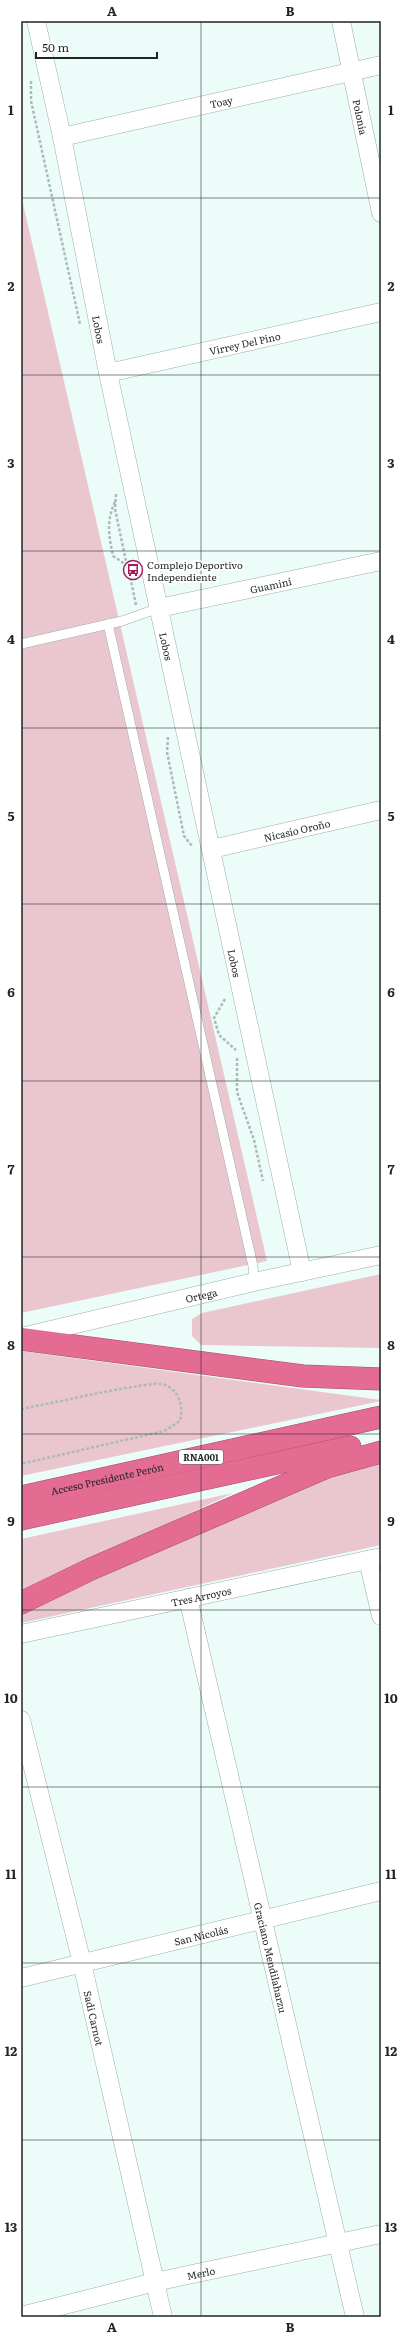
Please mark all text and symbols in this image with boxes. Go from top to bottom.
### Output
text: A [107,1,117,20]
text: B [286,1,295,20]
scale bar [36,34,157,60]
text: 50 m [42,38,69,56]
street label: Toay [208,91,234,111]
street label: Polonia [350,98,372,137]
text: 1 [8,100,14,119]
text: 1 [388,100,394,119]
text: 2 [8,276,15,295]
text: 2 [388,276,395,295]
street label: Lobos [89,314,110,345]
street label: Virrey Del Pino [208,327,282,358]
text: 3 [7,453,15,472]
text: 3 [387,453,395,472]
place label: Complejo Deportivo Independiente [147,557,243,584]
bus stop icon: Complejo Deportivo Independiente [122,559,144,581]
street label: Guaminí [248,573,293,596]
text: 4 [7,629,15,648]
text: 4 [387,629,395,648]
street label: Lobos [157,631,177,662]
text: 5 [7,806,15,825]
text: 5 [387,806,395,825]
street label: Nicasio Oroño [262,814,332,844]
street label: Lobos [225,948,246,979]
text: 6 [7,982,15,1001]
text: 6 [387,982,395,1001]
text: 7 [7,1159,15,1178]
text: 7 [387,1159,395,1178]
street label: Ortega [184,1283,219,1306]
text: 8 [7,1335,15,1354]
text: 8 [387,1335,395,1354]
road number: RNA001 [179,1450,223,1464]
street label: Acceso Presidente Perón [49,1458,165,1498]
text: 9 [7,1511,15,1530]
text: 9 [387,1511,395,1530]
street label: Tres Arroyos [169,1582,233,1609]
text: 10 [4,1688,18,1707]
text: 10 [384,1688,398,1707]
text: 11 [6,1864,17,1883]
text: 11 [386,1864,397,1883]
street label: Graciano Mendilaharzu [251,1901,292,2015]
street label: San Nicolás [172,1921,230,1948]
street label: Sadi Carnot [81,1989,108,2047]
text: 12 [5,2041,17,2060]
text: 12 [385,2041,397,2060]
text: 13 [5,2217,17,2236]
text: 13 [385,2217,397,2236]
street label: Merlo [185,2262,216,2283]
text: A [107,2317,117,2336]
text: B [286,2317,295,2336]

